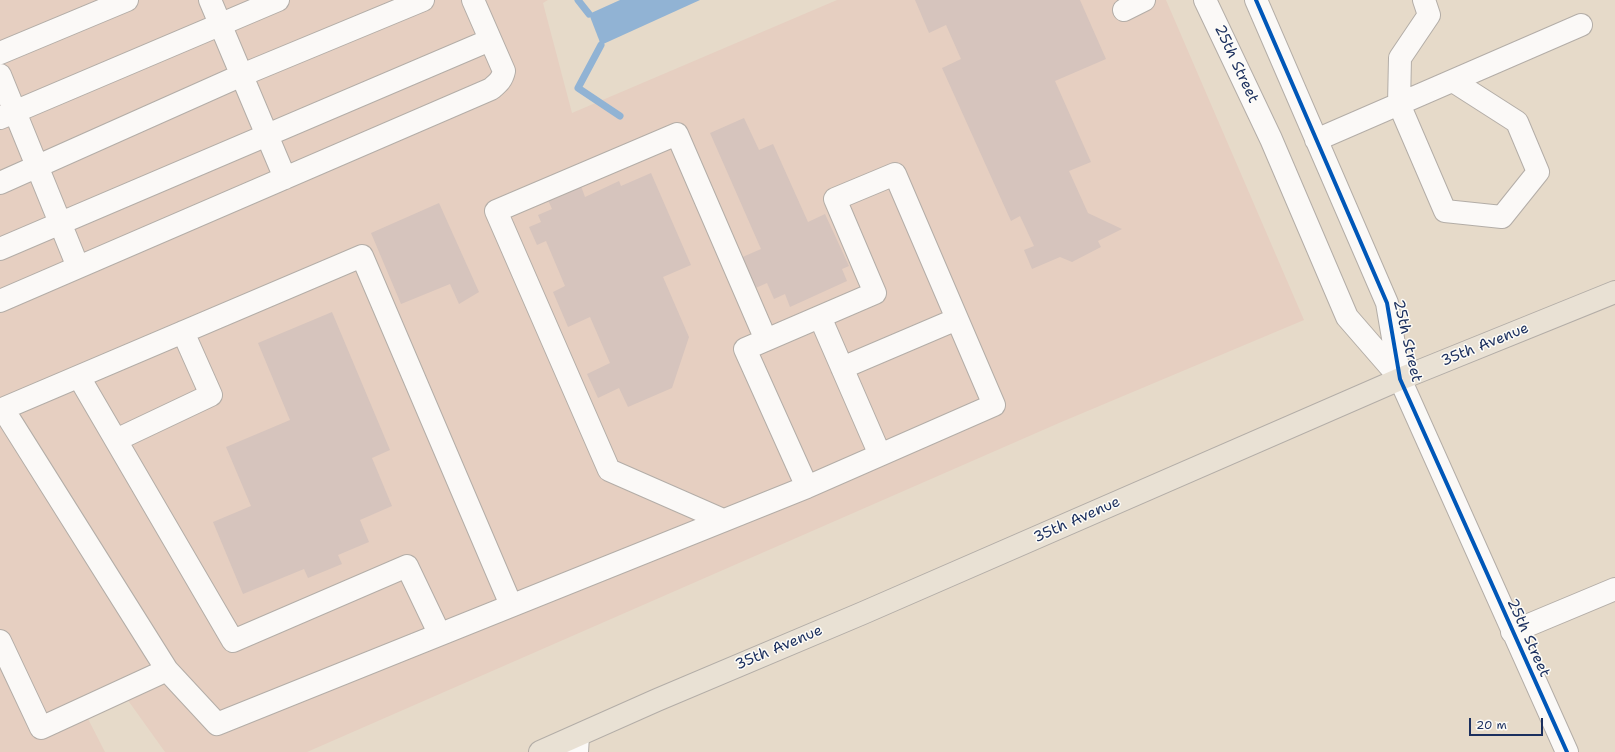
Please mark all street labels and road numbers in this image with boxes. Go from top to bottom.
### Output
street label: 25th Street [1210,22,1262,106]
street label: 25th Street [1389,298,1425,384]
street label: 35th Avenue [1439,319,1531,371]
street label: 35th Avenue [1031,493,1123,547]
street label: 25th Street [1503,596,1553,680]
street label: 35th Avenue [733,622,825,674]

